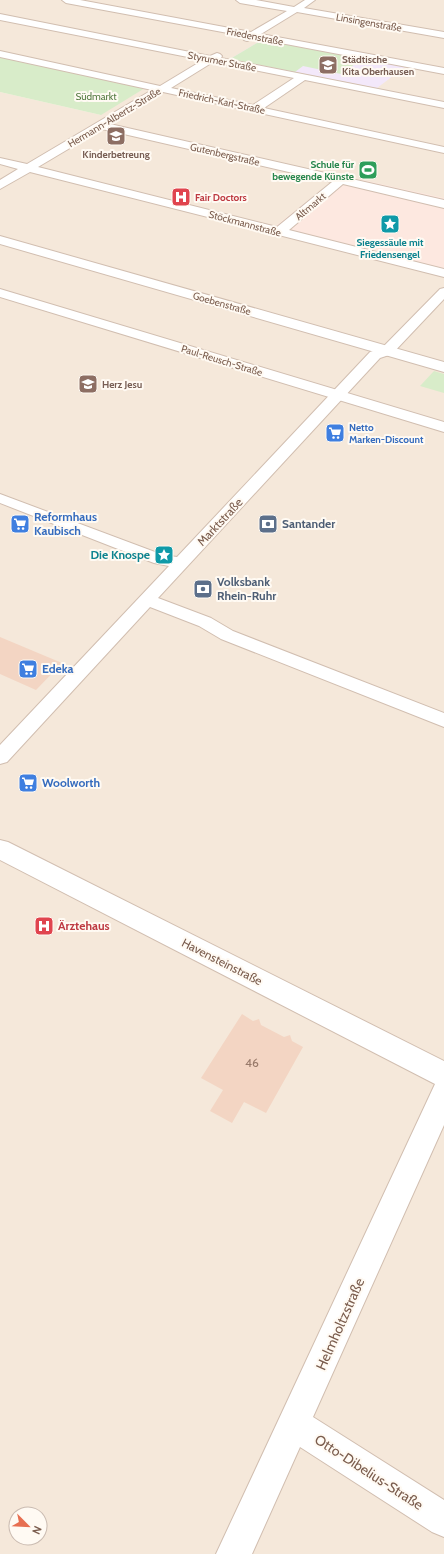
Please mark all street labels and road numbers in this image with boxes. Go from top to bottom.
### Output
street label: Linsingenstraße [335,10,403,35]
street label: Friedenstraße [225,25,284,48]
street label: Styrumer Straße [186,48,257,75]
street label: Hermann-Albertz-Straße [65,84,163,150]
street label: Friedrich-Karl-Straße [177,86,266,117]
street label: Gutenbergstraße [189,140,261,169]
street label: Altmarkt [292,189,329,223]
street label: Stöckmannstraße [207,208,283,239]
street label: Goebenstraße [191,289,252,318]
street label: Paul-Reusch-Straße [180,342,264,379]
street label: Marktstraße [194,495,246,549]
street label: Havensteinstraße [179,935,265,988]
street label: Helmholtzstraße [312,1275,368,1373]
street label: Otto-Dibelius-Straße [311,1430,427,1514]

